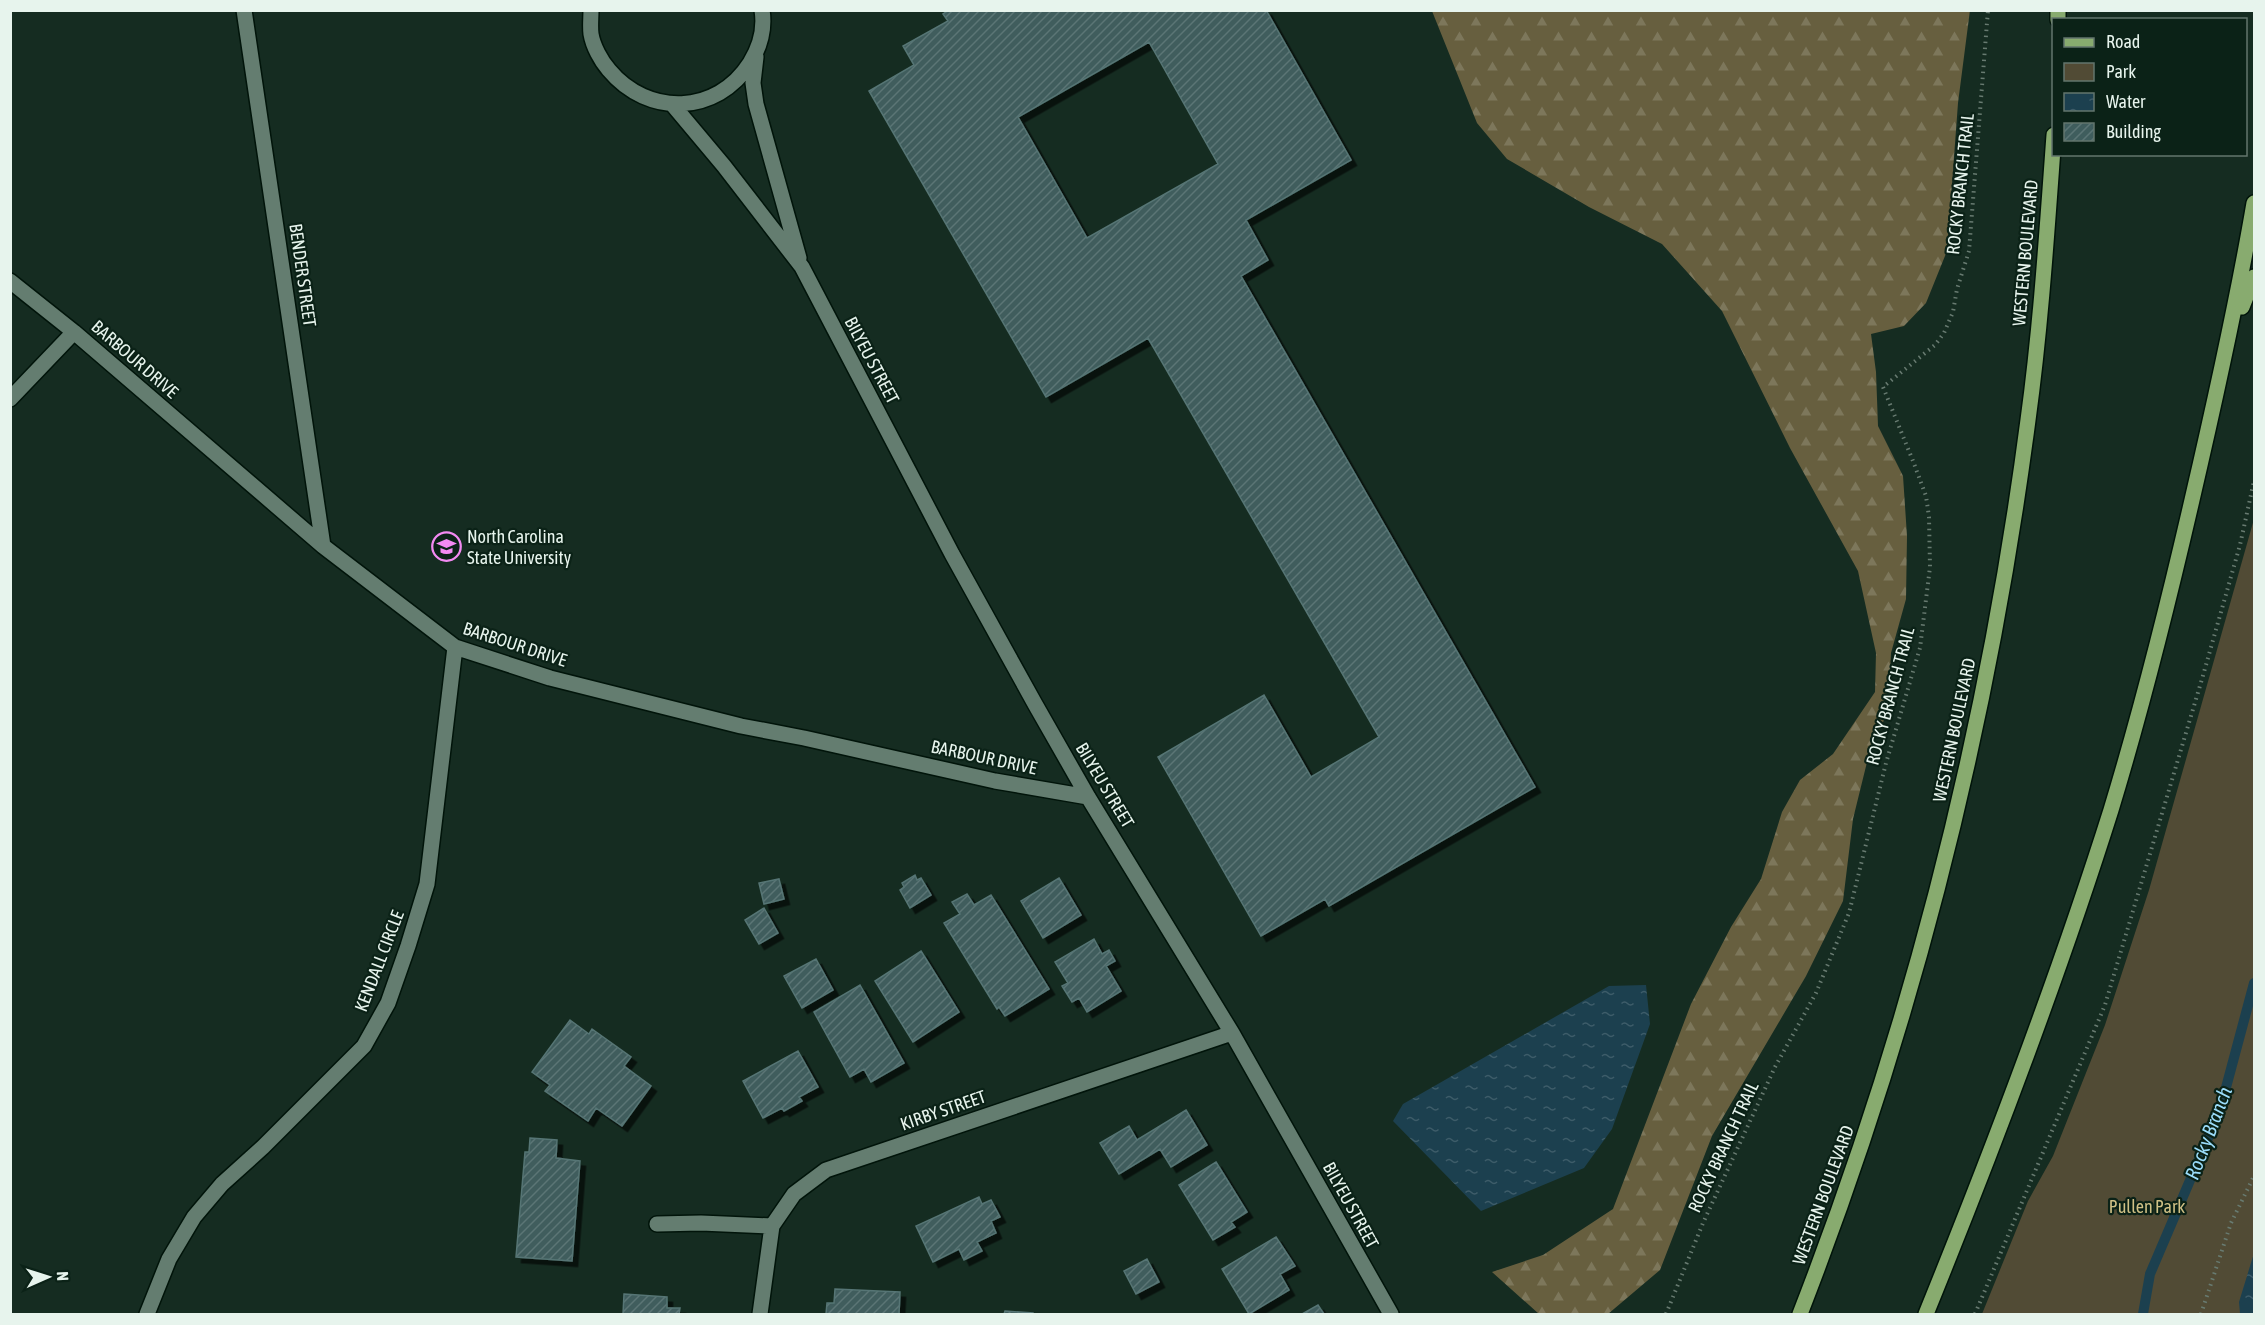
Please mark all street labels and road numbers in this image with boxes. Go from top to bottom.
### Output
street label: ROCKY BRANCH TRAIL [1942,112,1978,256]
street label: WESTERN BOULEVARD [2008,179,2042,327]
street label: BENDER STREET [285,222,321,328]
street label: BILYEU STREET [840,313,904,407]
street label: BARBOUR DRIVE [87,316,183,402]
street label: BARBOUR DRIVE [461,617,570,671]
street label: ROCKY BRANCH TRAIL [1861,625,1919,767]
street label: WESTERN BOULEVARD [1928,656,1980,804]
street label: BARBOUR DRIVE [929,736,1039,779]
street label: BILYEU STREET [1071,739,1139,831]
street label: KENDALL CIRCLE [350,907,408,1015]
street label: ROCKY BRANCH TRAIL [1683,1078,1763,1216]
street label: KIRBY STREET [897,1086,989,1134]
street label: WESTERN BOULEVARD [1788,1123,1858,1267]
street label: BILYEU STREET [1319,1158,1383,1252]

